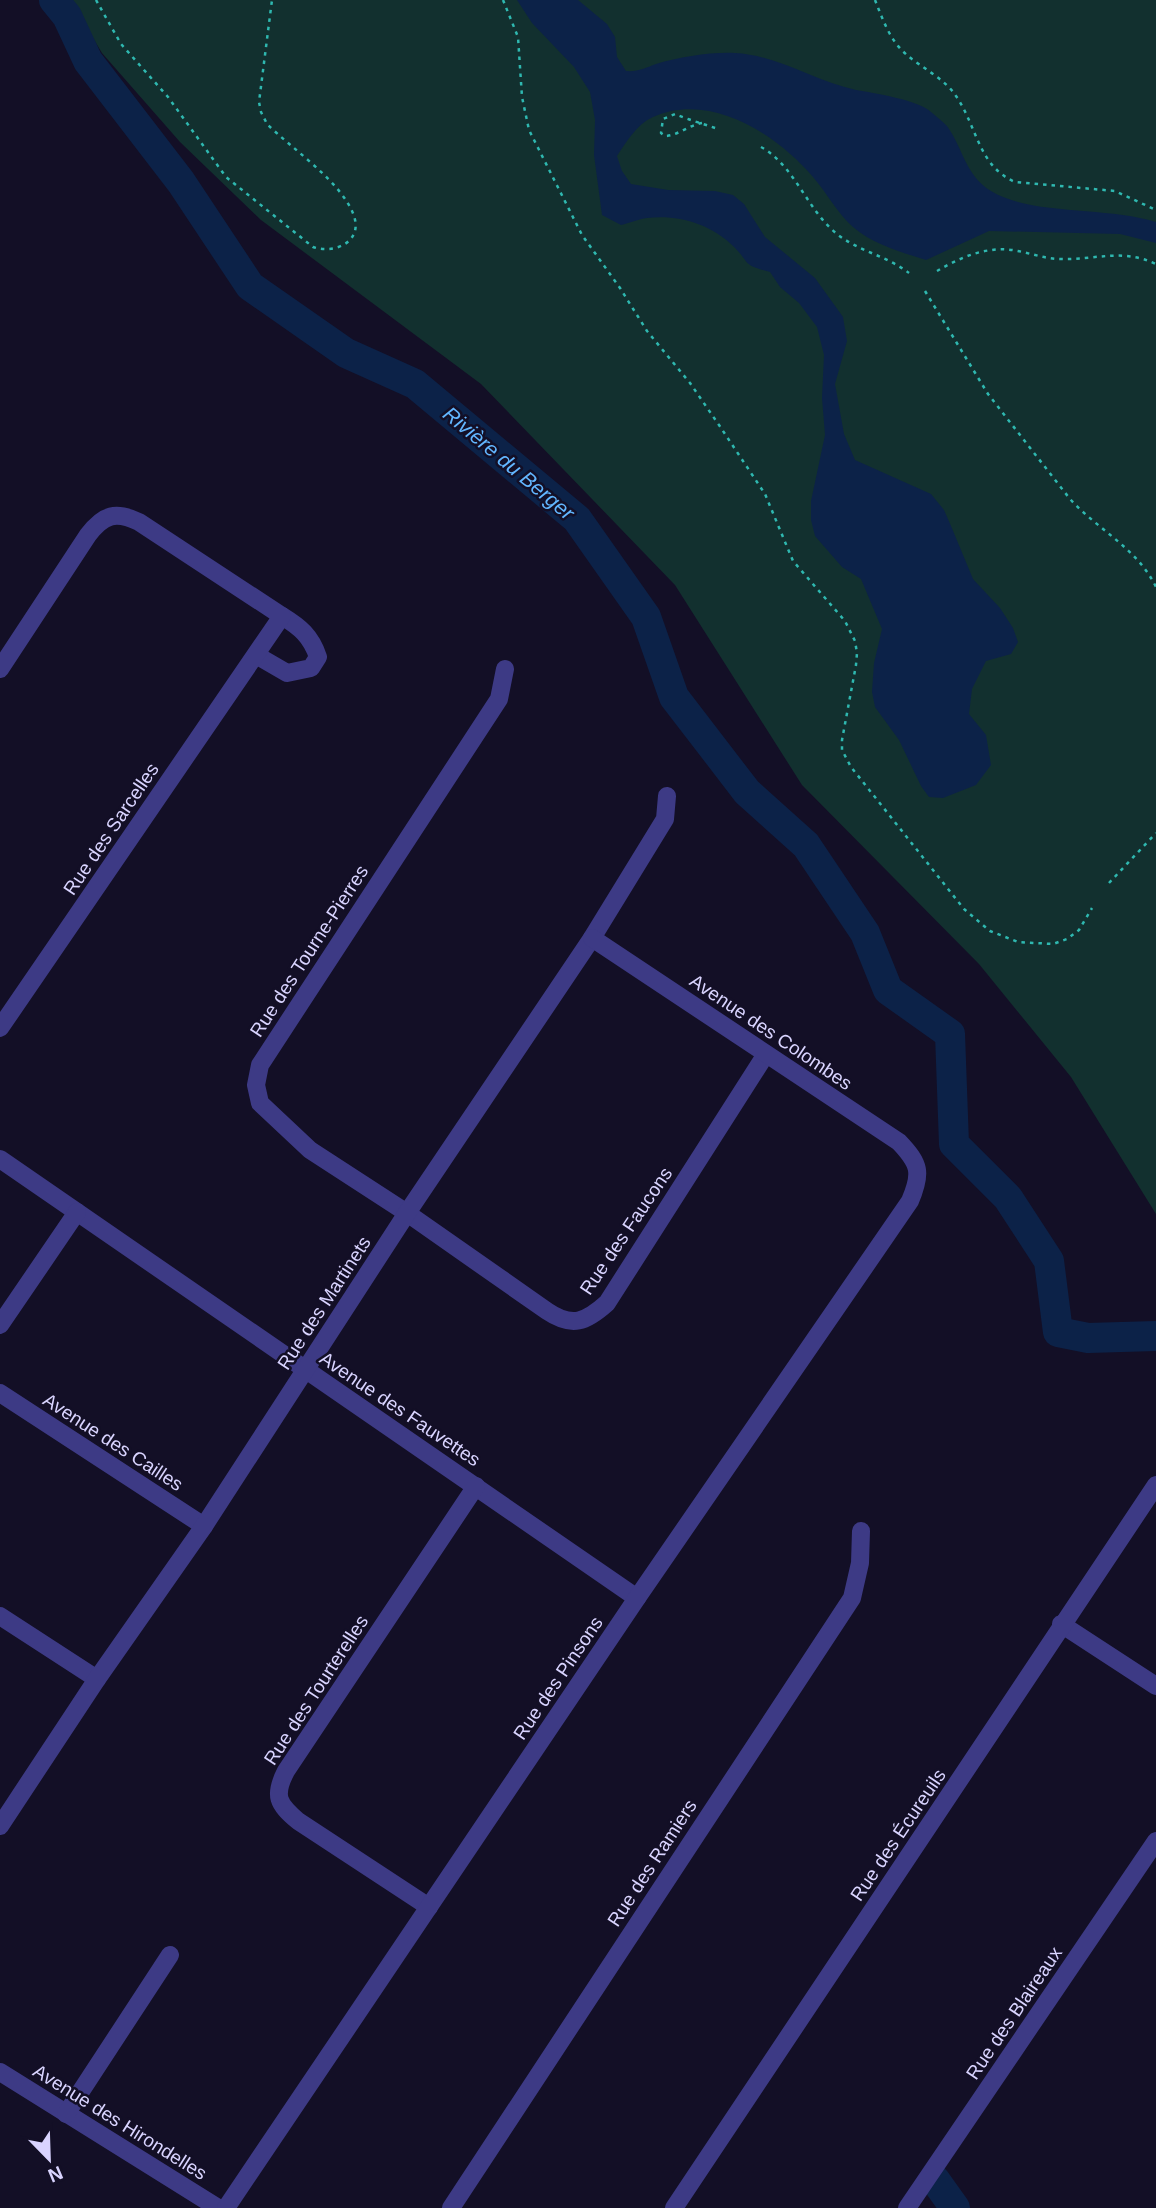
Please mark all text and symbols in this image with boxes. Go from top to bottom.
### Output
water label: Rivière du Berger [439,402,580,525]
street label: Rue des Sarcelles [59,759,163,899]
street label: Rue des Tourne-Pierres [246,861,372,1041]
street label: Avenue des Colombes [686,970,856,1094]
street label: Rue des Faucons [576,1163,676,1299]
street label: Rue des Martinets [273,1233,375,1373]
street label: Avenue des Fauvettes [316,1348,484,1470]
street label: Avenue des Cailles [39,1389,187,1495]
street label: Rue des Tourterelles [260,1611,372,1769]
street label: Rue des Pinsons [509,1613,607,1743]
street label: Rue des Écureuils [846,1765,950,1905]
street label: Rue des Ramiers [603,1796,701,1930]
street label: Rue des Blaireaux [962,1942,1066,2083]
street label: Avenue des Hirondelles [29,2060,211,2184]
north arrow [14,2124,84,2194]
text: N [45,2162,66,2187]

